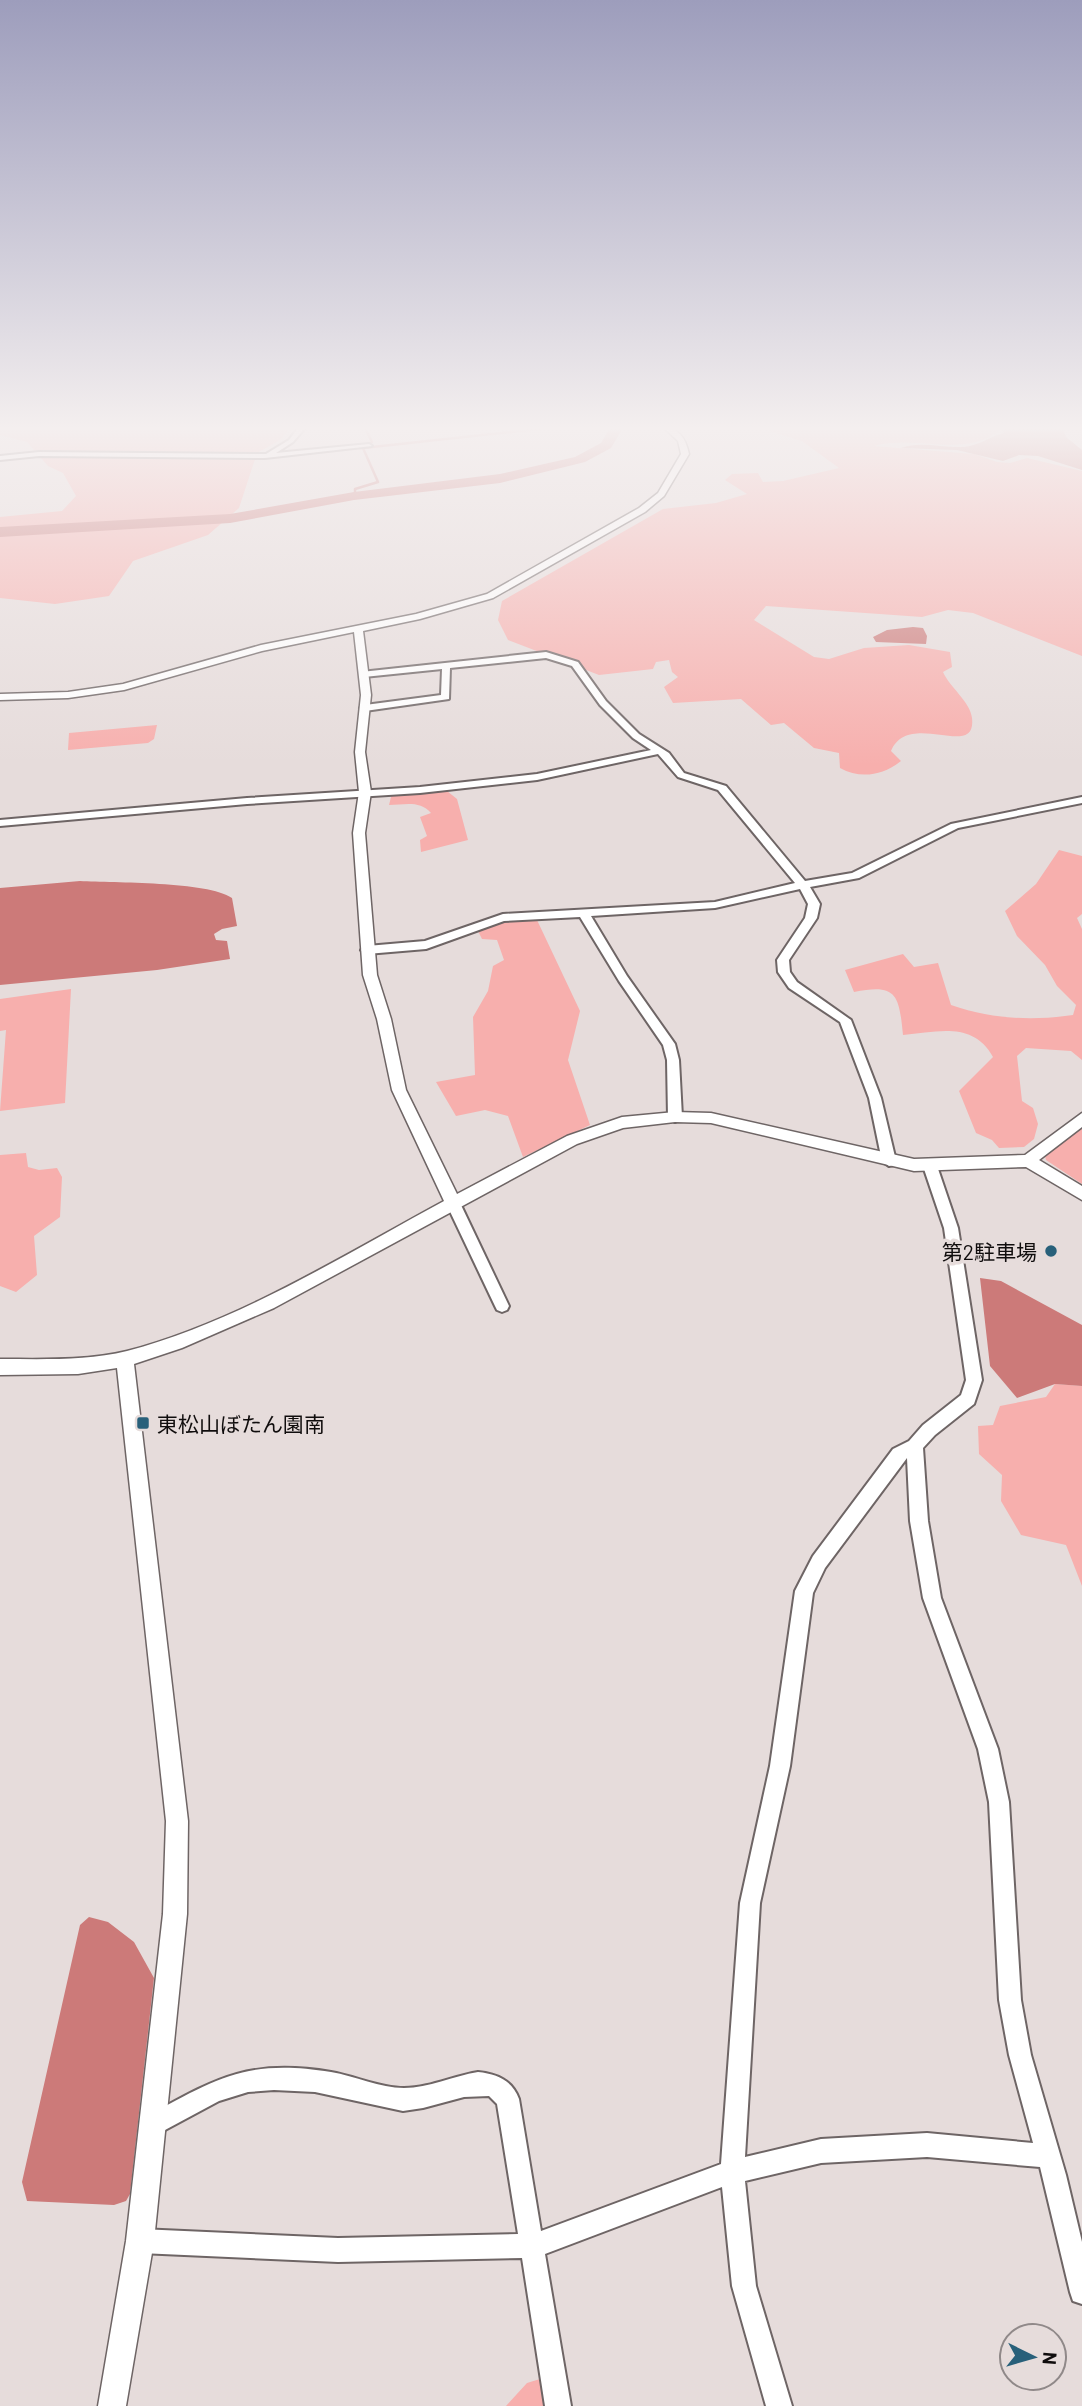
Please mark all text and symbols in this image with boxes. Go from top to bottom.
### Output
place label: 第2駐車場 [942,1239,1037,1264]
marker: 第2駐車場 [1043,1243,1059,1259]
place label: 東松山ぼたん園南 [157,1411,325,1436]
marker: 東松山ぼたん園南 [135,1415,151,1431]
north arrow [998,2322,1068,2392]
text: N [1038,2351,1062,2366]

